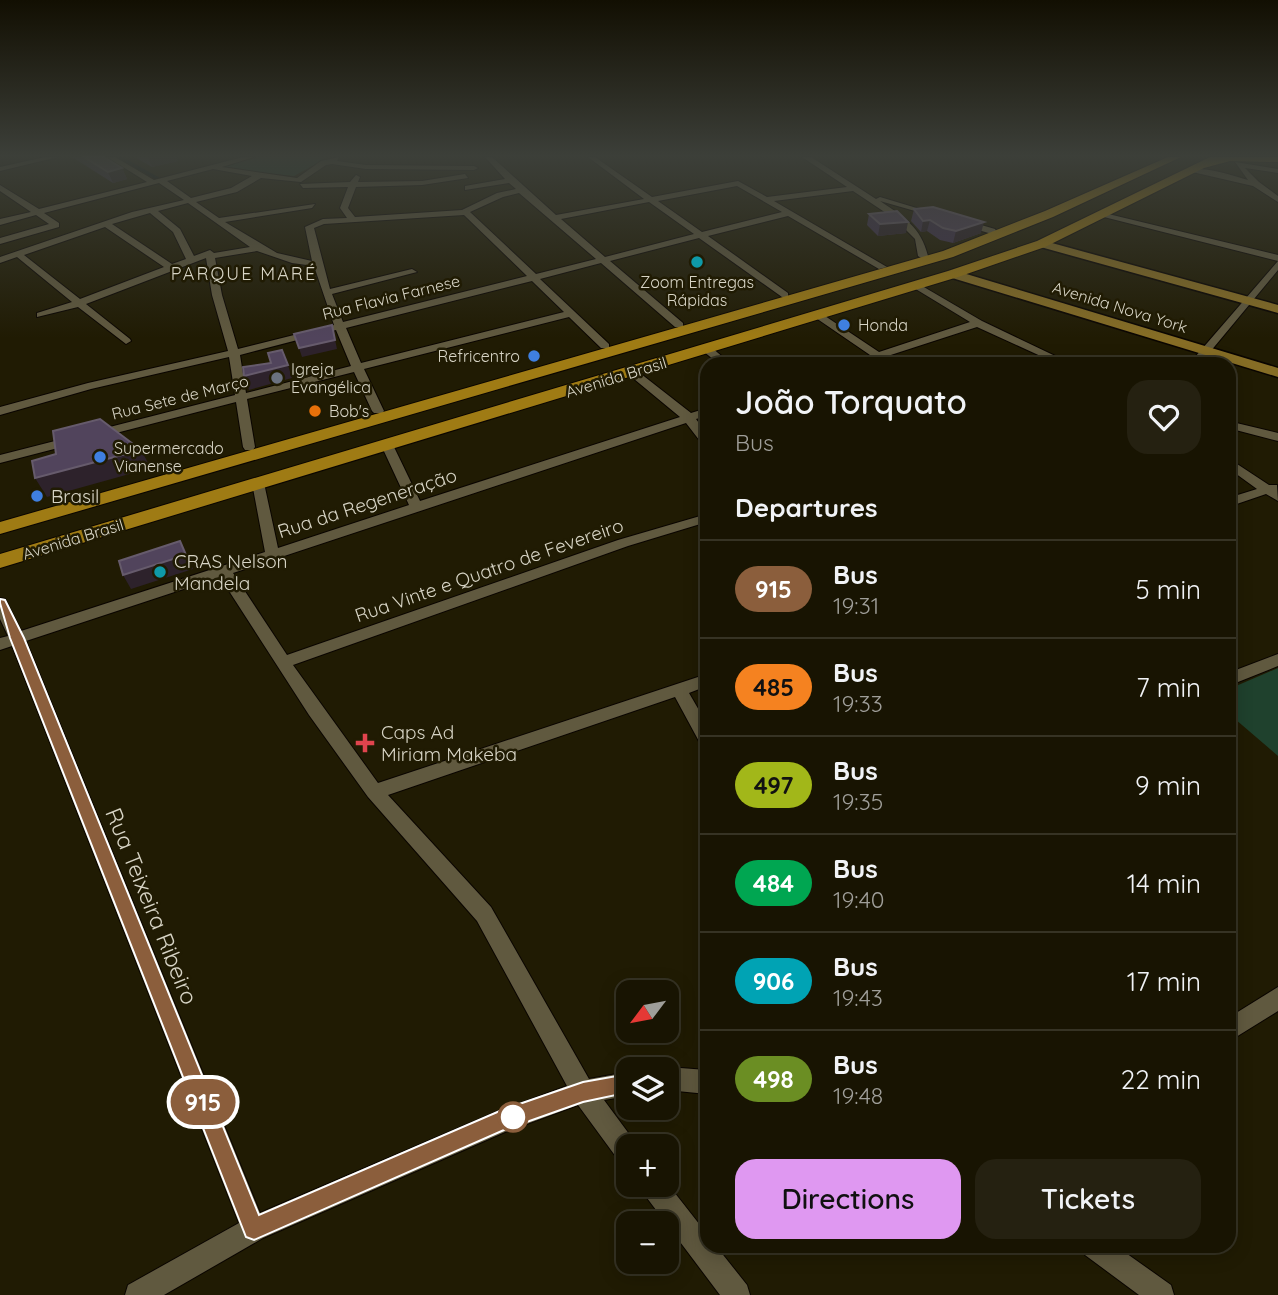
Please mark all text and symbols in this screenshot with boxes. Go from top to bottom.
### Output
marker: Zoom Entregas Rápidas [689,254,705,270]
district label: PARQUE MARÉ [171,262,317,285]
street label: Rua Flavia Farnese [320,270,462,324]
place label: Zoom Entregas Rápidas [640,272,754,310]
street label: Avenida Nova York [1050,277,1190,337]
place label: Honda [858,315,908,335]
marker: Honda [836,317,852,333]
place label: Refricentro [438,346,520,366]
marker: Refricentro [526,348,542,364]
street label: Avenida Brasil [563,352,669,402]
place label: Igreja Evangélica [291,359,371,397]
street label: Rua Sete de Março [109,370,251,424]
marker: Igreja Evangélica [269,370,285,386]
button: heart [1127,380,1201,454]
text: João Torquato [735,381,967,422]
place label: Bob's [329,401,369,421]
marker: Bob's [307,403,323,419]
text: Bus [735,428,774,457]
place label: Supermercado Vianense [114,438,224,476]
marker: Supermercado Vianense [92,449,108,465]
street label: Rua da Regeneração [274,463,460,543]
place label: Brasil [51,484,99,508]
marker: Brasil [29,488,45,504]
text: Departures [735,491,878,524]
street label: Rua Vinte e Quatro de Fevereiro [352,513,626,627]
street label: Avenida Brasil [20,514,126,564]
place label: CRAS Nelson Mandela [174,549,288,595]
text: Bus [833,558,878,591]
marker: CRAS Nelson Mandela [152,564,168,580]
text: 5 min [1135,573,1201,606]
text: 915 [755,574,792,604]
text: 19:31 [833,591,879,620]
text: Bus [833,656,878,689]
text: 7 min [1136,671,1201,704]
text: 485 [753,672,794,702]
text: 19:33 [833,689,883,718]
place label: Caps Ad Miriam Makeba [381,720,517,766]
marker: Caps Ad Miriam Makeba [355,733,375,753]
text: Bus [833,754,878,787]
text: 9 min [1135,769,1201,802]
text: 497 [754,770,793,800]
text: 19:35 [833,787,883,816]
street label: Rua Teixeira Ribeiro [99,803,205,1009]
text: Bus [833,852,878,885]
text: 14 min [1127,867,1201,900]
text: 484 [753,868,794,898]
text: 19:40 [833,885,884,914]
text: Bus [833,950,878,983]
text: 17 min [1127,965,1201,998]
text: 906 [753,966,794,996]
north arrow [616,980,679,1043]
map controls [616,980,679,1274]
text: 19:43 [833,983,883,1012]
text: Bus [833,1048,878,1081]
button: layers [616,1057,679,1120]
text: 22 min [1121,1063,1201,1096]
text: 498 [753,1064,794,1094]
line badge: 915 [163,1079,243,1125]
text: 19:48 [833,1081,883,1110]
text: 915 [185,1087,221,1117]
unlabelled marker [498,1102,528,1132]
button: + [616,1134,679,1197]
button: Directions [735,1159,961,1239]
button: Tickets [975,1159,1201,1239]
button: − [616,1211,679,1274]

